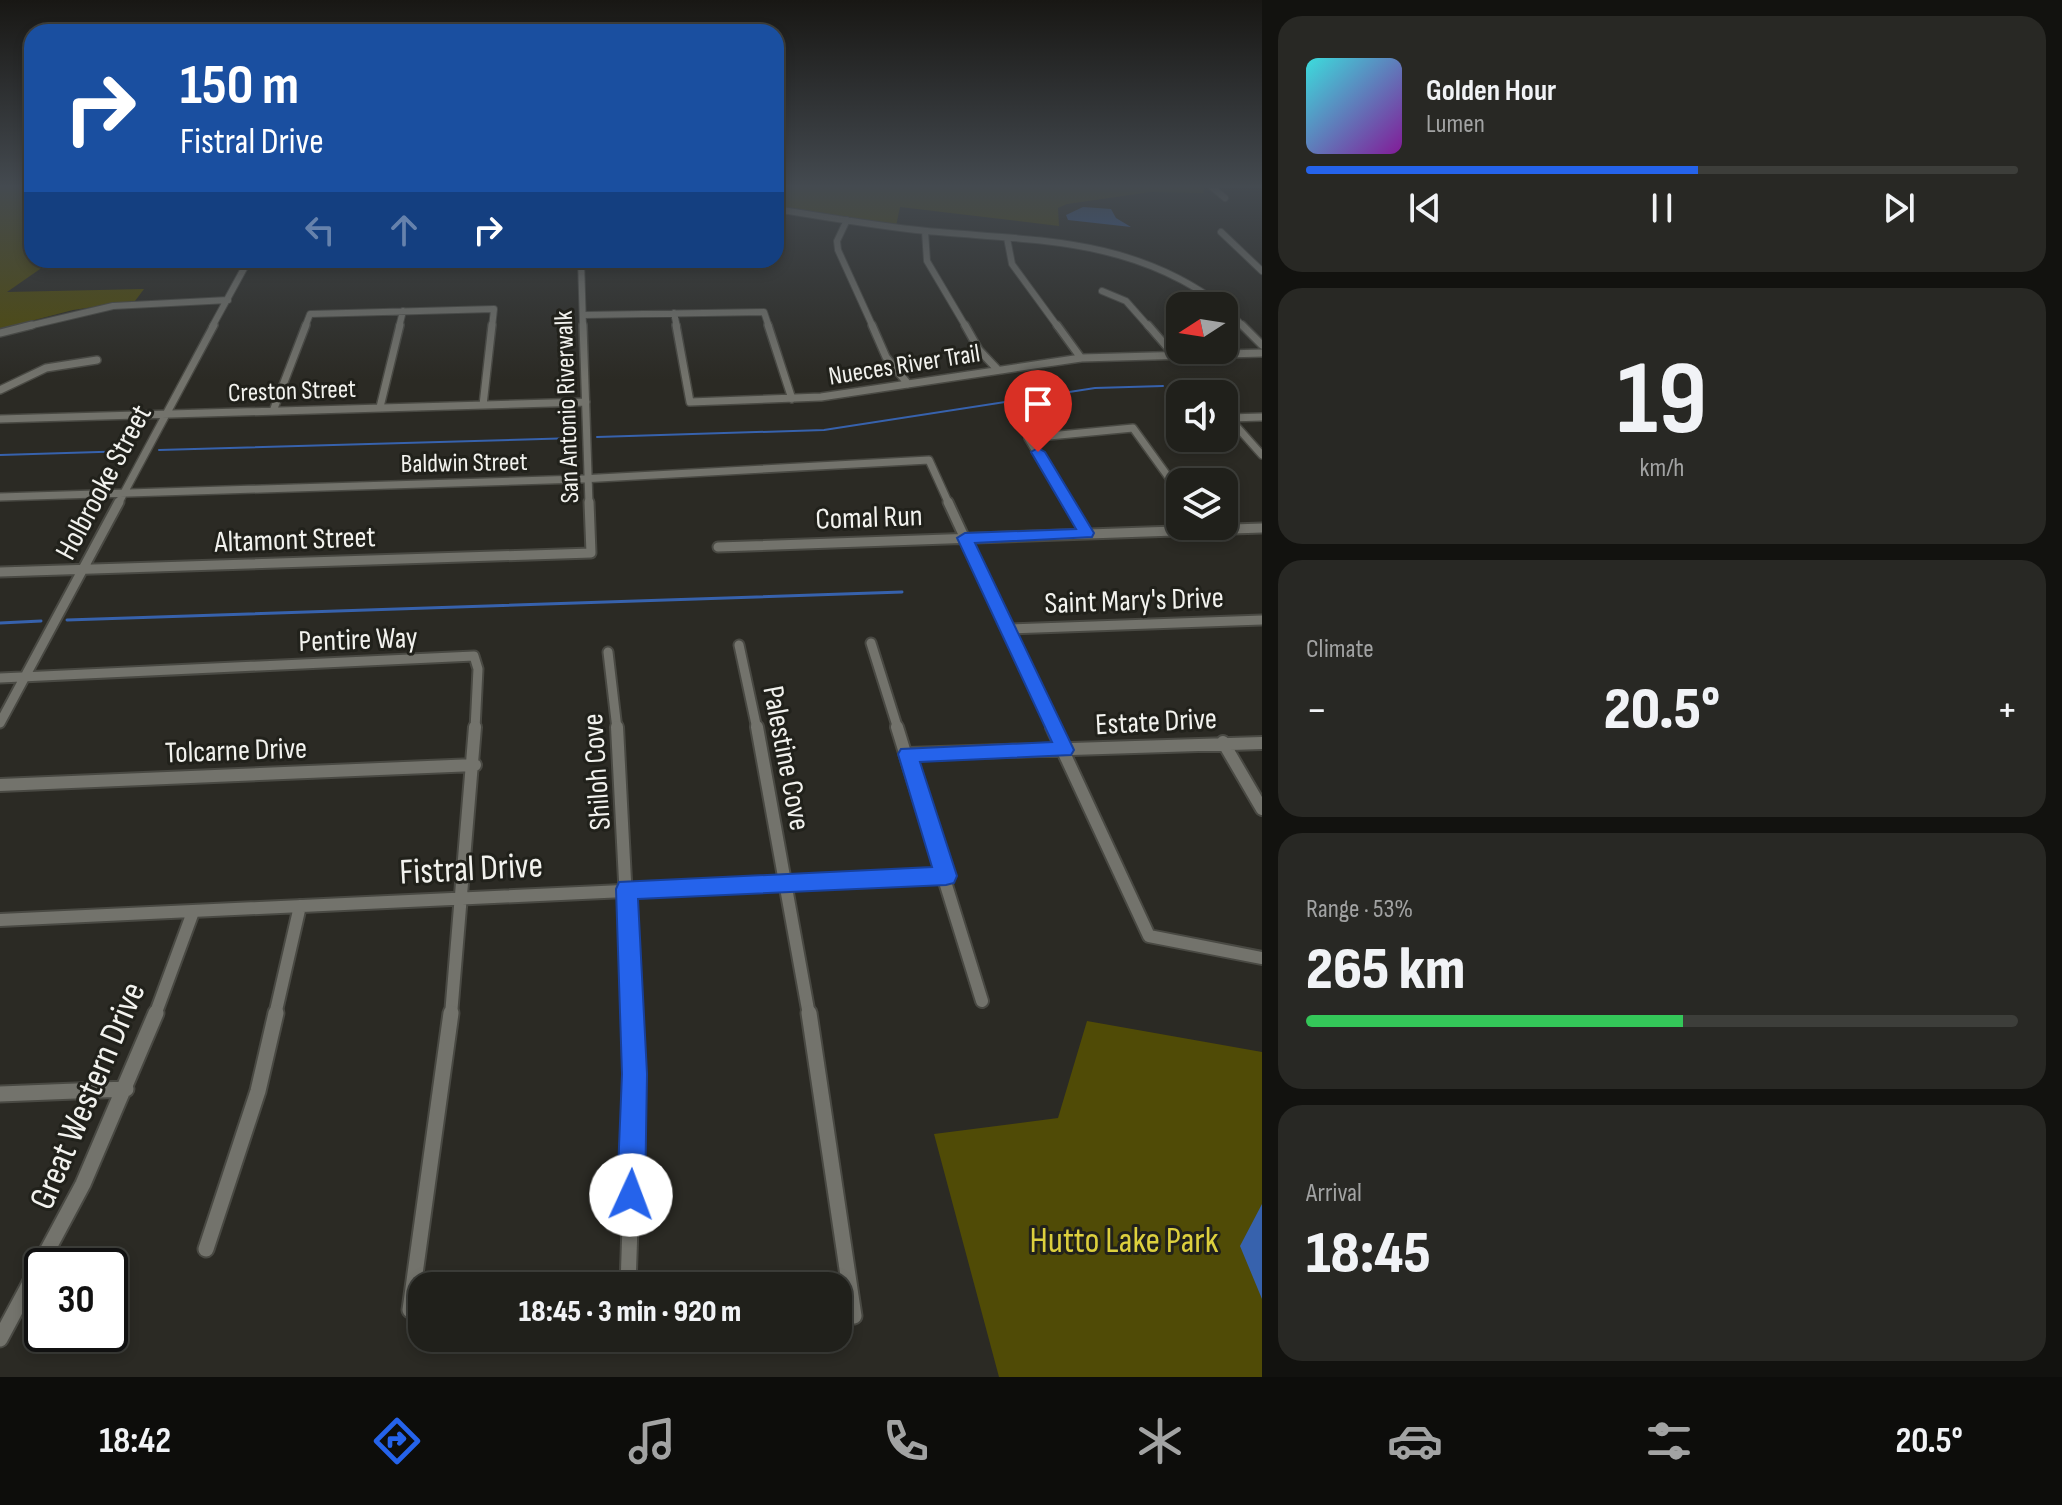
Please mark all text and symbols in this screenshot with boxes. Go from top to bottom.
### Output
text: 150 m [180,53,299,120]
icon: right [48,56,152,160]
text: Golden Hour [1426,73,1556,109]
text: Lumen [1426,109,1485,140]
text: Fistral Drive [180,121,324,164]
icon: previous [1403,186,1447,230]
icon: pause [1640,186,1684,230]
icon: next [1877,186,1921,230]
icon: left [298,208,342,252]
icon: ahead [382,208,426,252]
icon: right [466,208,510,252]
north arrow [1166,292,1238,364]
map controls [1166,292,1238,540]
street label: San Antonio Riverwalk [549,310,586,504]
street label: Nueces River Trail [826,338,982,393]
text: 19 [1617,338,1707,463]
pin [1004,370,1072,452]
street label: Creston Street [228,374,357,409]
button: sound [1166,380,1238,452]
icon: arrive [1016,382,1060,426]
street label: Holbrooke Street [48,399,160,566]
street label: Baldwin Street [400,447,528,480]
text: km/h [1640,453,1684,484]
button: layers [1166,468,1238,540]
street label: Comal Run [815,498,923,538]
street label: Altamont Street [213,519,376,561]
street label: Saint Mary's Drive [1044,580,1224,622]
street label: Pentire Way [298,620,419,660]
text: Climate [1306,634,1374,665]
text: 20.5° [1604,674,1720,746]
street label: Palestine Cove [754,683,818,834]
text: − [1306,684,1328,737]
text: + [1996,684,2018,737]
street label: Estate Drive [1094,701,1218,743]
street label: Shiloh Cove [575,712,619,831]
street label: Tolcarne Drive [164,731,308,771]
street label: Fistral Drive [398,844,544,895]
text: Range · 53% [1306,894,1413,925]
text: 265 km [1306,934,1465,1006]
street label: Great Western Drive [21,976,155,1216]
position arrow [589,1153,673,1237]
text: Arrival [1306,1178,1362,1209]
text: 18:45 [1306,1218,1431,1290]
park label: Hutto Lake Park [1030,1220,1219,1263]
speed limit sign: 30 [24,1248,128,1352]
text: 18:45 · 3 min · 920 m [519,1294,741,1330]
icon: directions [369,1413,425,1469]
icon: music [624,1413,680,1469]
icon: phone [878,1413,934,1469]
icon: climate [1132,1413,1188,1469]
icon: car [1387,1413,1443,1469]
icon: filters [1641,1413,1697,1469]
text: 18:42 [99,1420,171,1463]
text: 20.5° [1895,1420,1963,1463]

